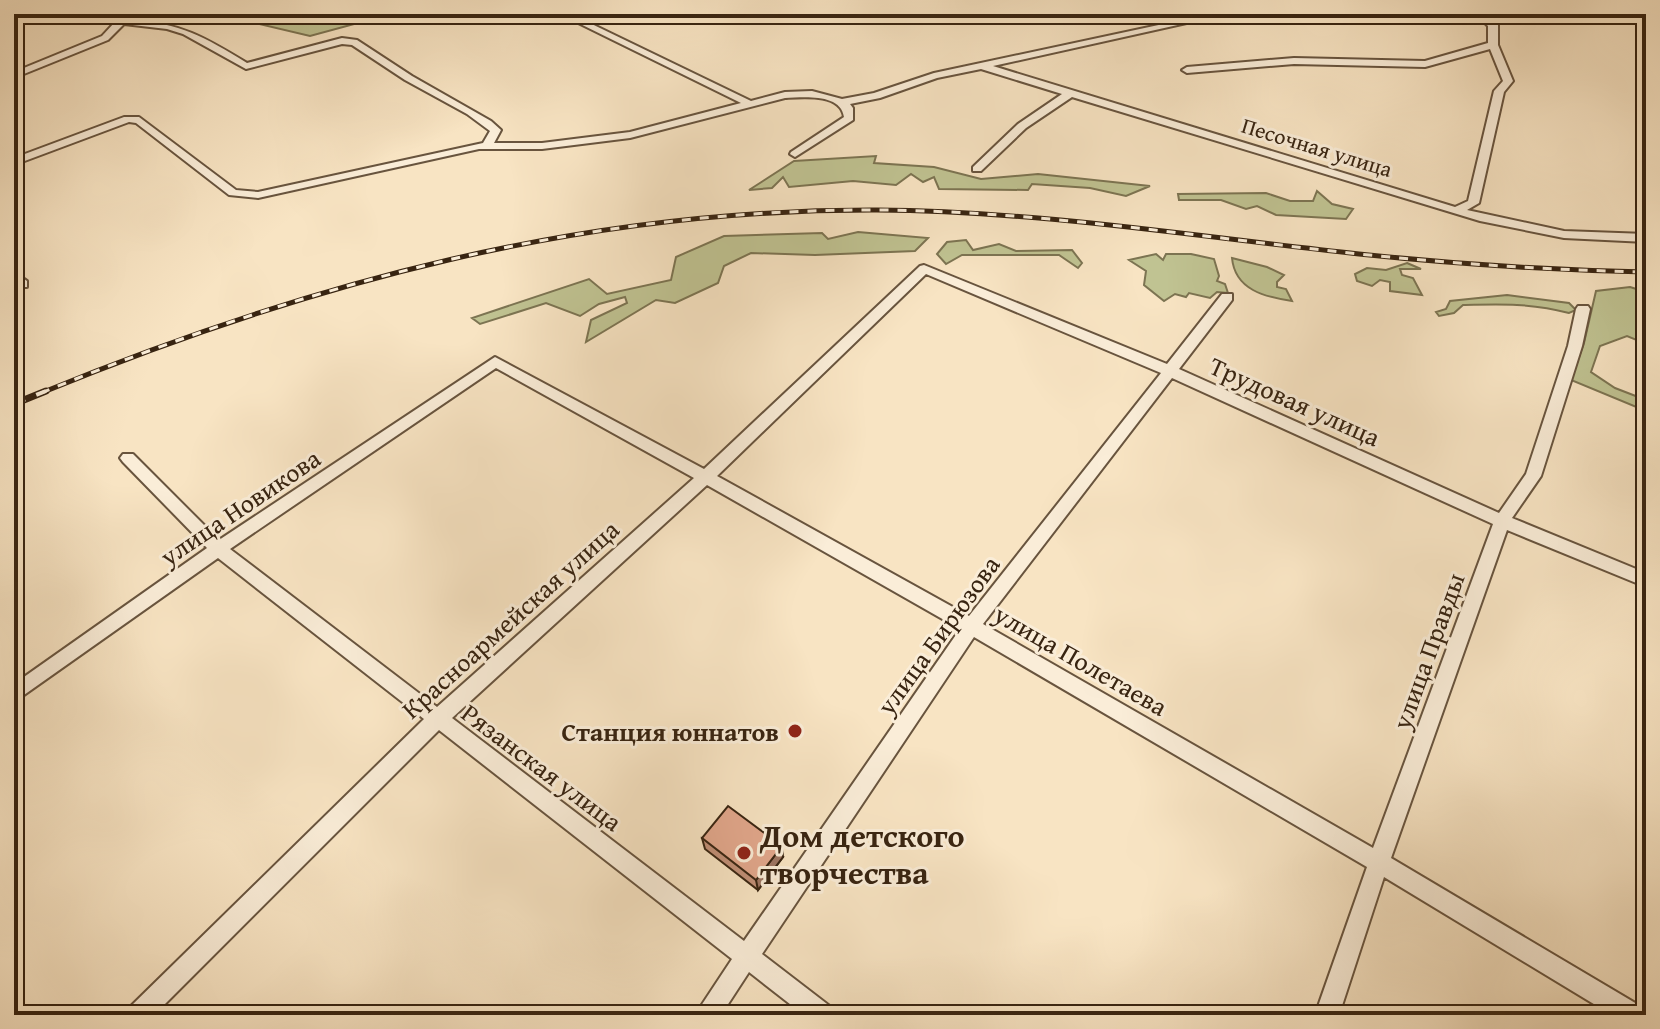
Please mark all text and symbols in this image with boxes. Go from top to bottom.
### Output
street label: Песочная улица [1238,109,1397,185]
street label: Трудовая улица [1203,346,1387,456]
street label: улица Новикова [151,438,329,576]
street label: Красноармейская улица [392,510,628,728]
street label: улица Бирюзова [866,547,1010,724]
street label: улица Правды [1381,567,1474,736]
street label: улица Полетаева [986,594,1176,726]
street label: Рязанская улица [453,694,631,841]
place label: Станция юннатов [561,712,779,751]
marker: Станция юннатов [786,722,804,740]
place label: Дом детского творчества [759,812,965,896]
marker: Дом детского творчества [735,844,753,862]

